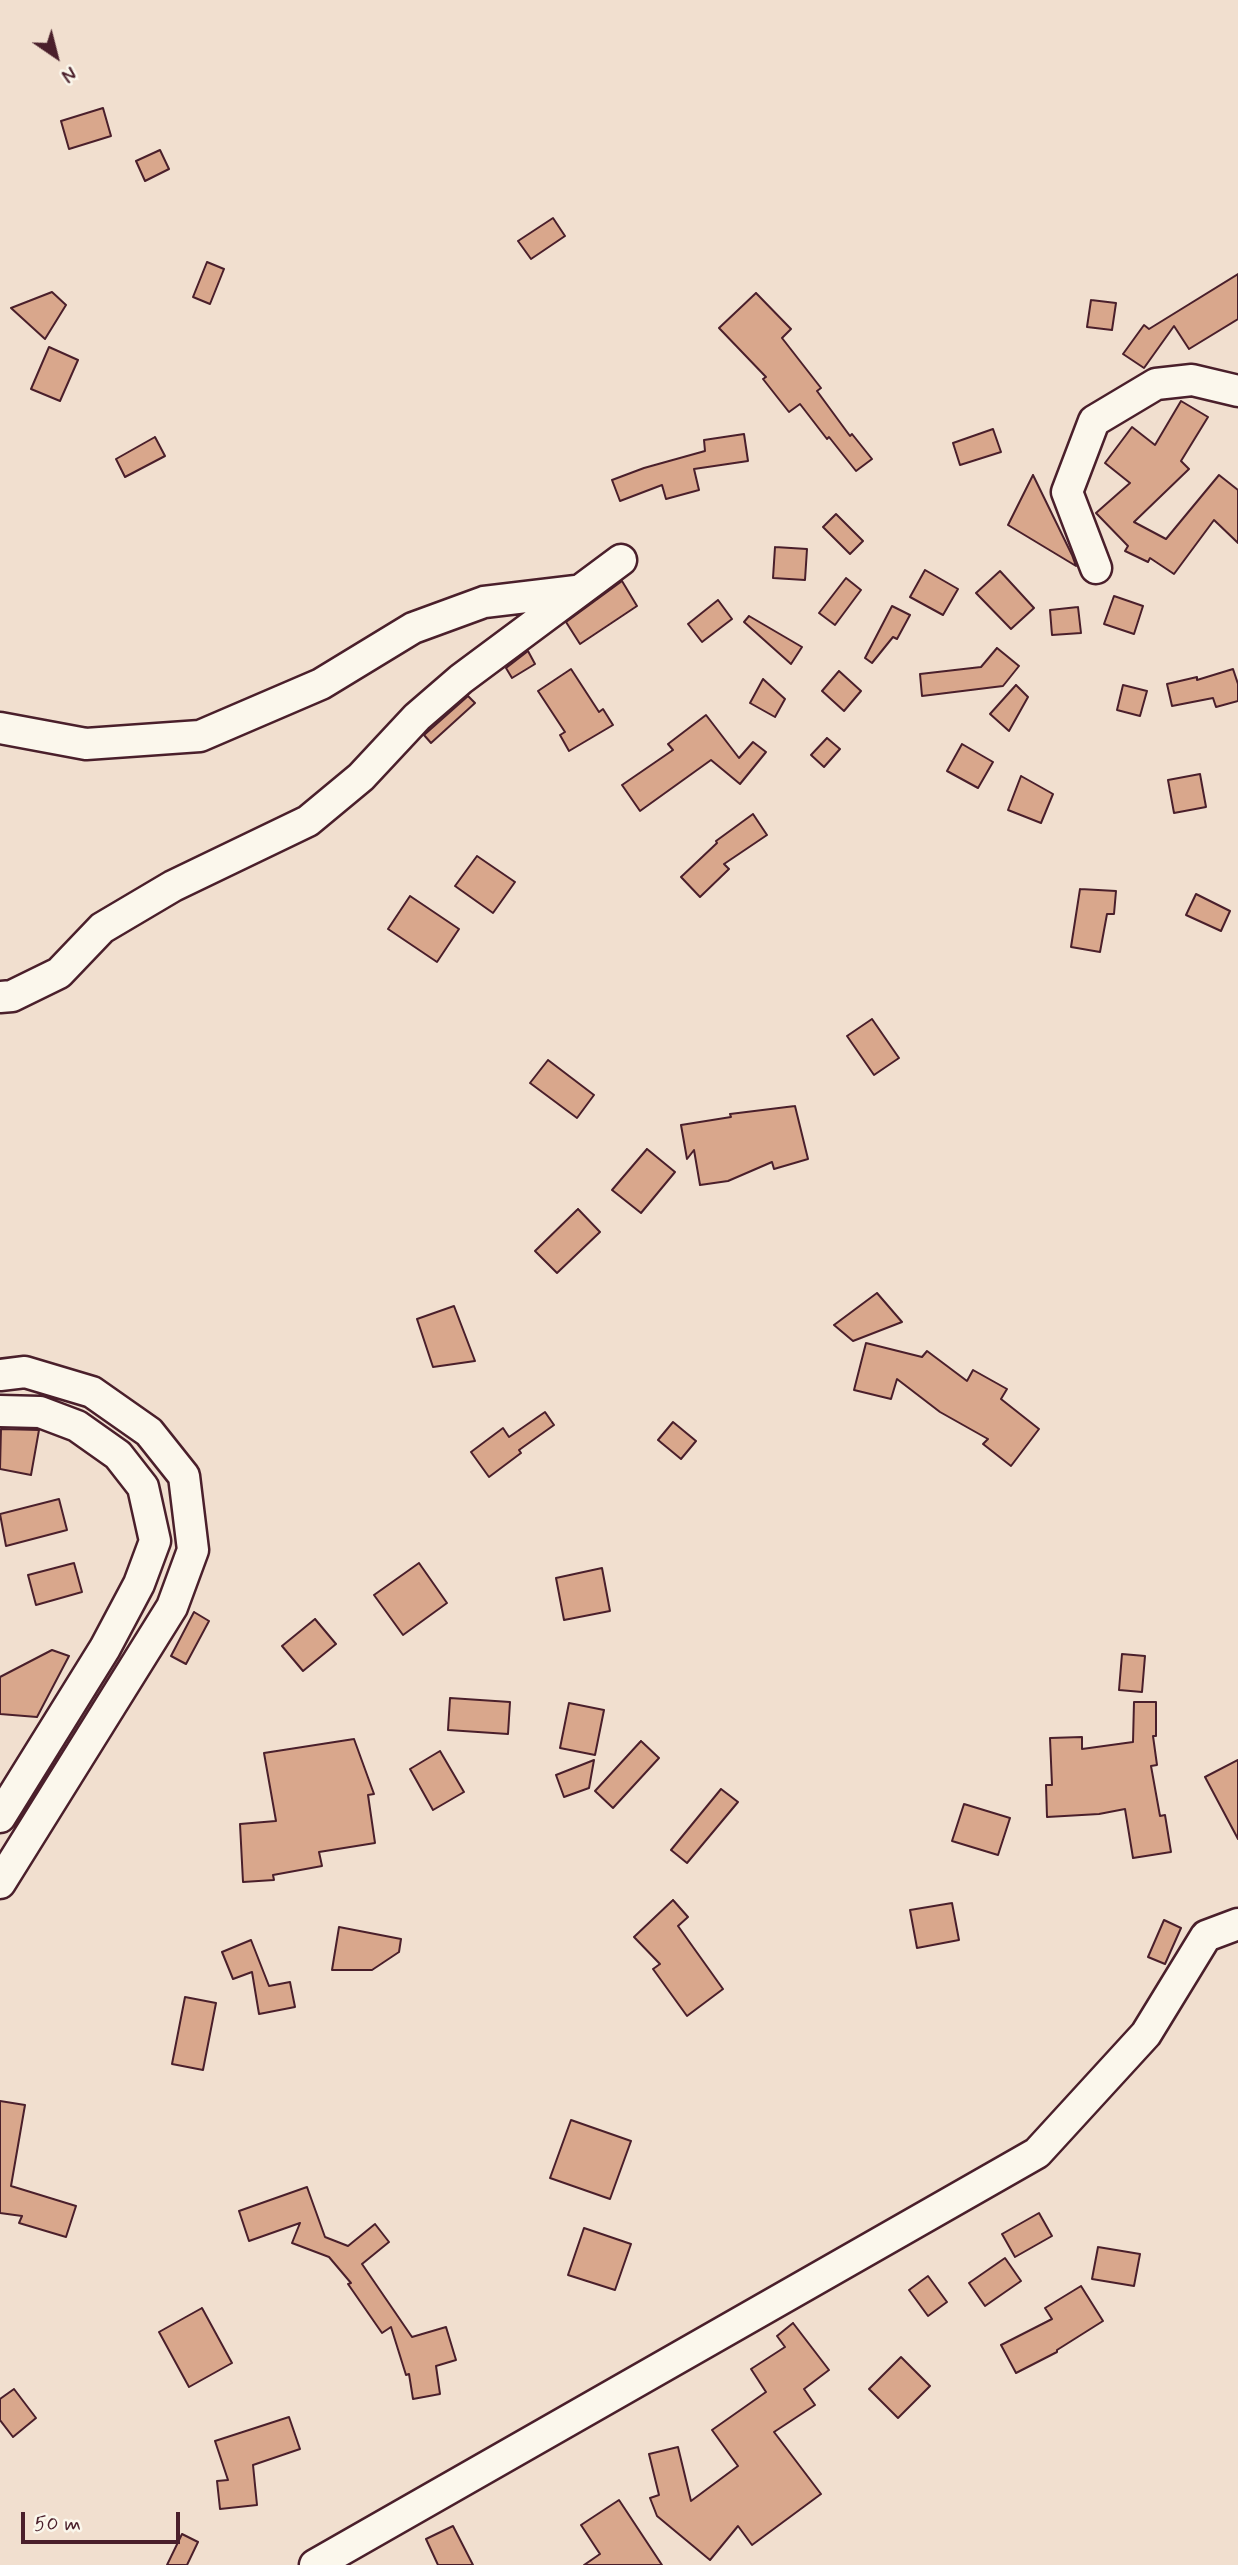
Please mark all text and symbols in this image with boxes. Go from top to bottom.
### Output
north arrow [21,21,91,91]
text: N [56,60,81,87]
scale bar [24,2498,184,2542]
text: 50 m [34,2510,81,2538]

